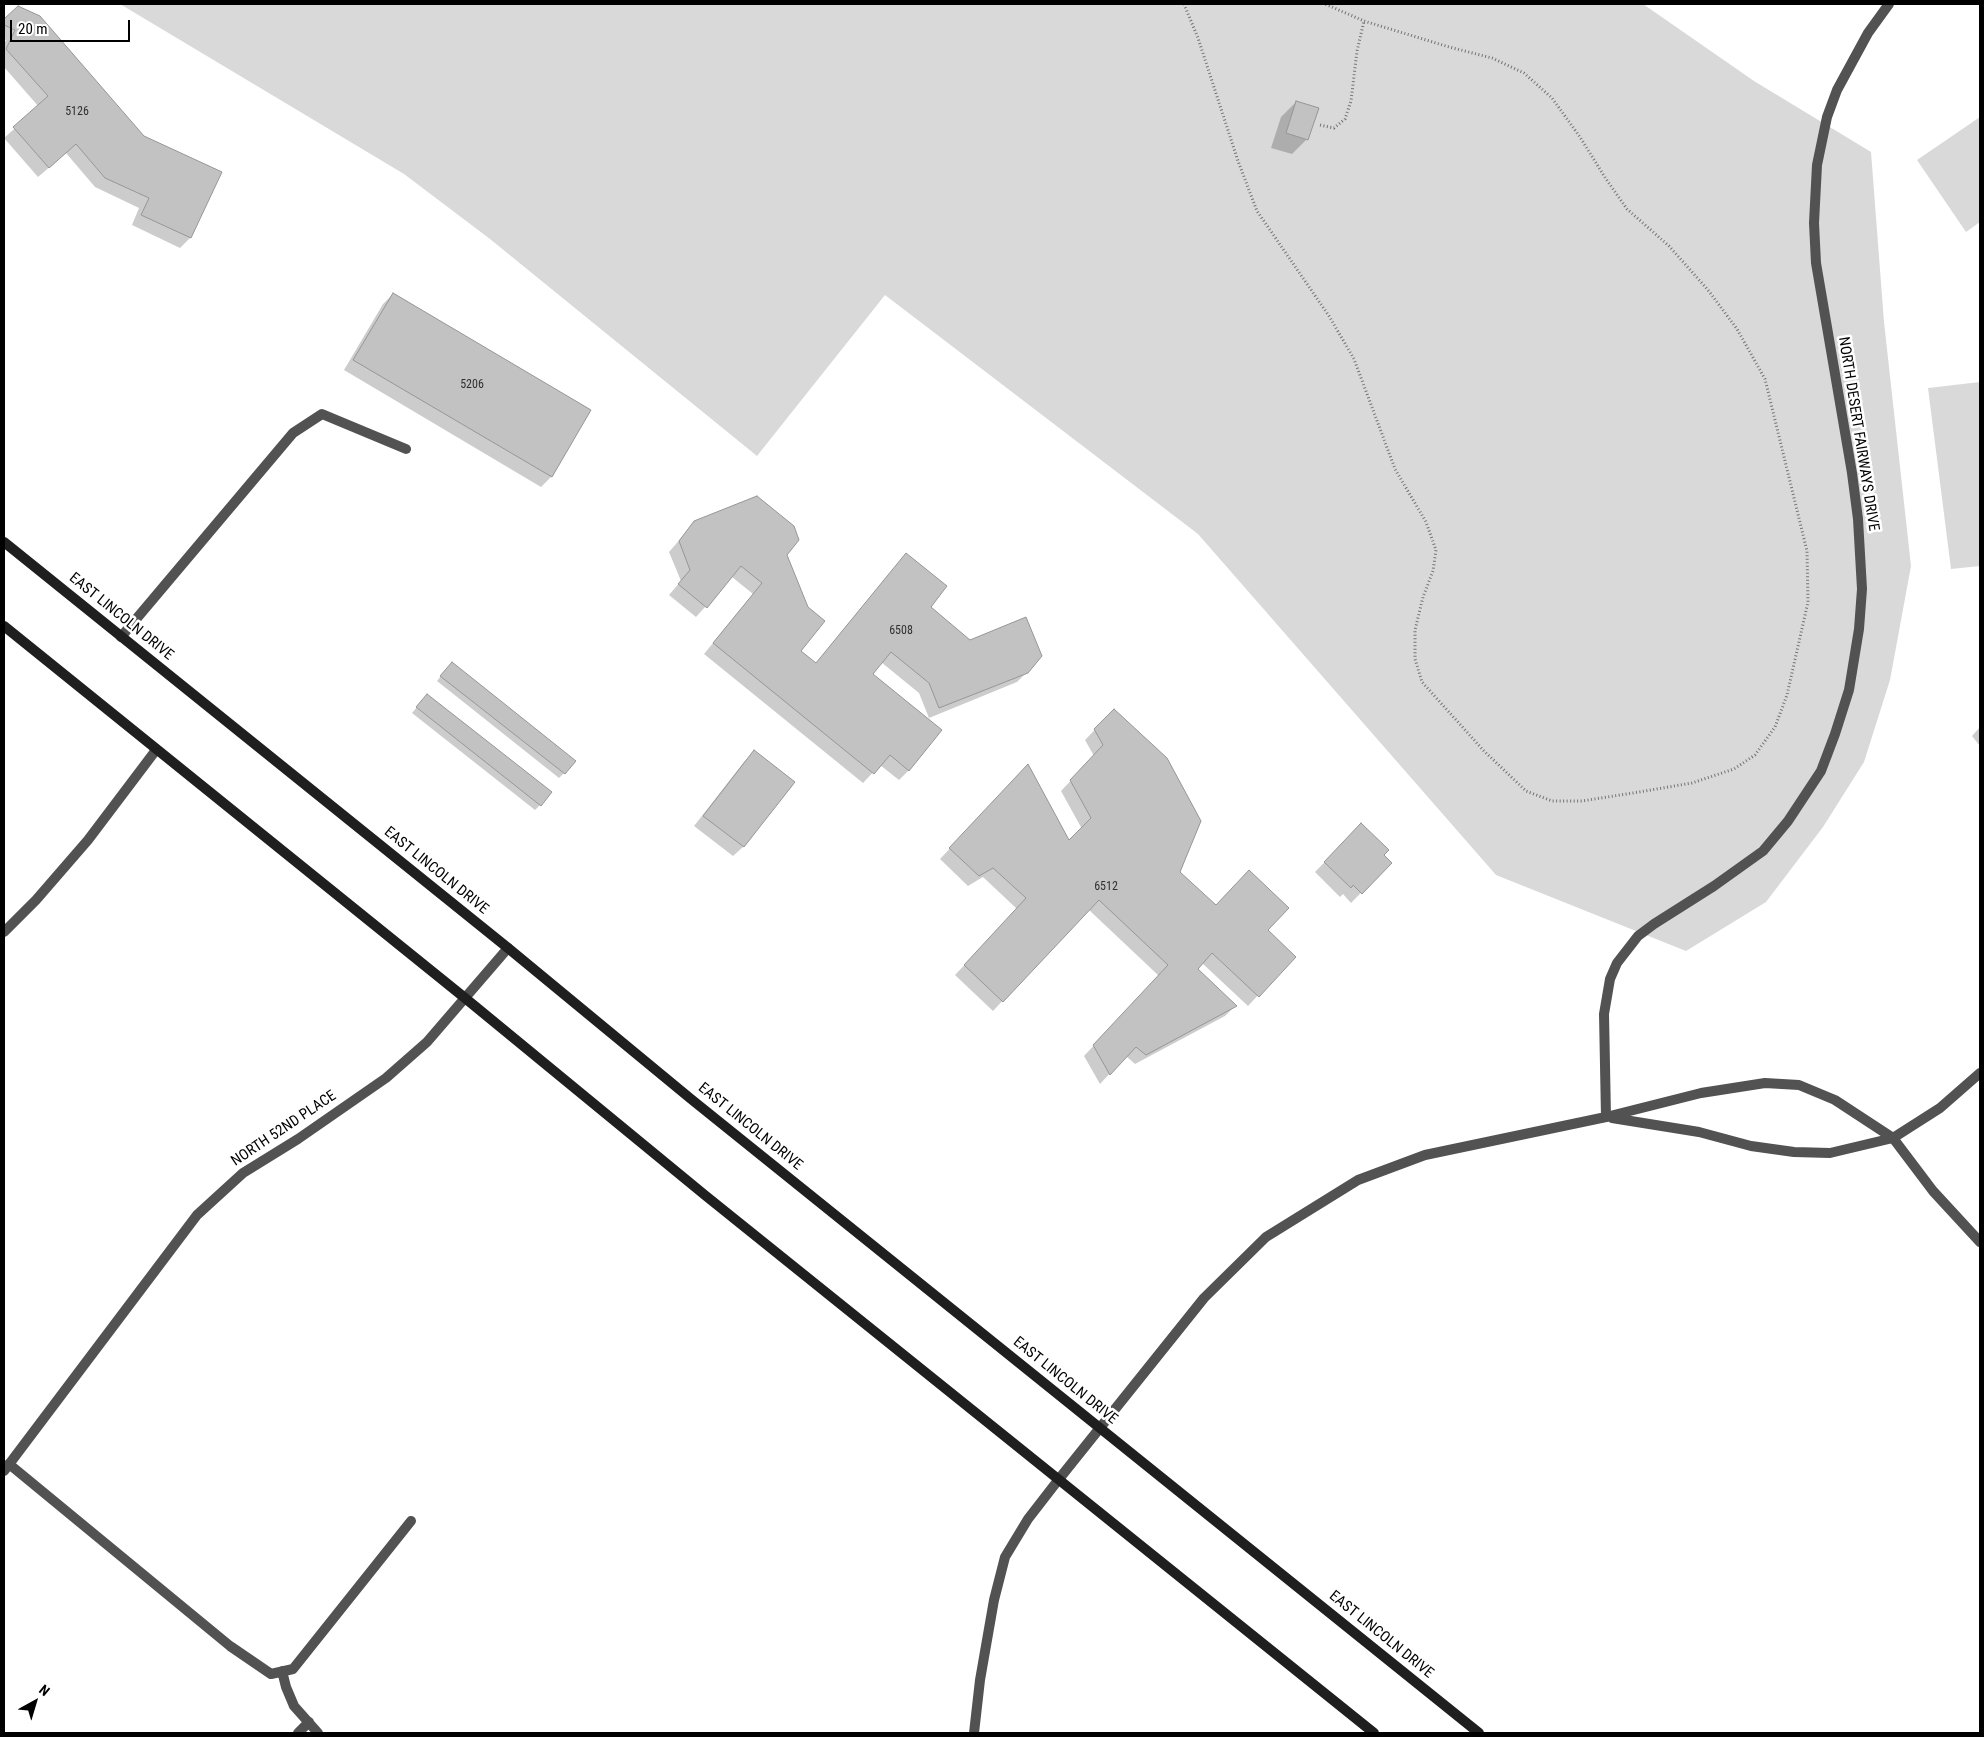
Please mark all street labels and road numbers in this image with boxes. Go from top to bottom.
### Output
street label: NORTH DESERT FAIRWAYS DRIVE [1834,335,1882,533]
street label: EAST LINCOLN DRIVE [65,569,177,665]
street label: EAST LINCOLN DRIVE [380,823,492,919]
street label: EAST LINCOLN DRIVE [694,1079,806,1175]
street label: NORTH 52ND PLACE [228,1087,340,1171]
street label: EAST LINCOLN DRIVE [1009,1333,1121,1429]
street label: EAST LINCOLN DRIVE [1325,1587,1437,1683]

